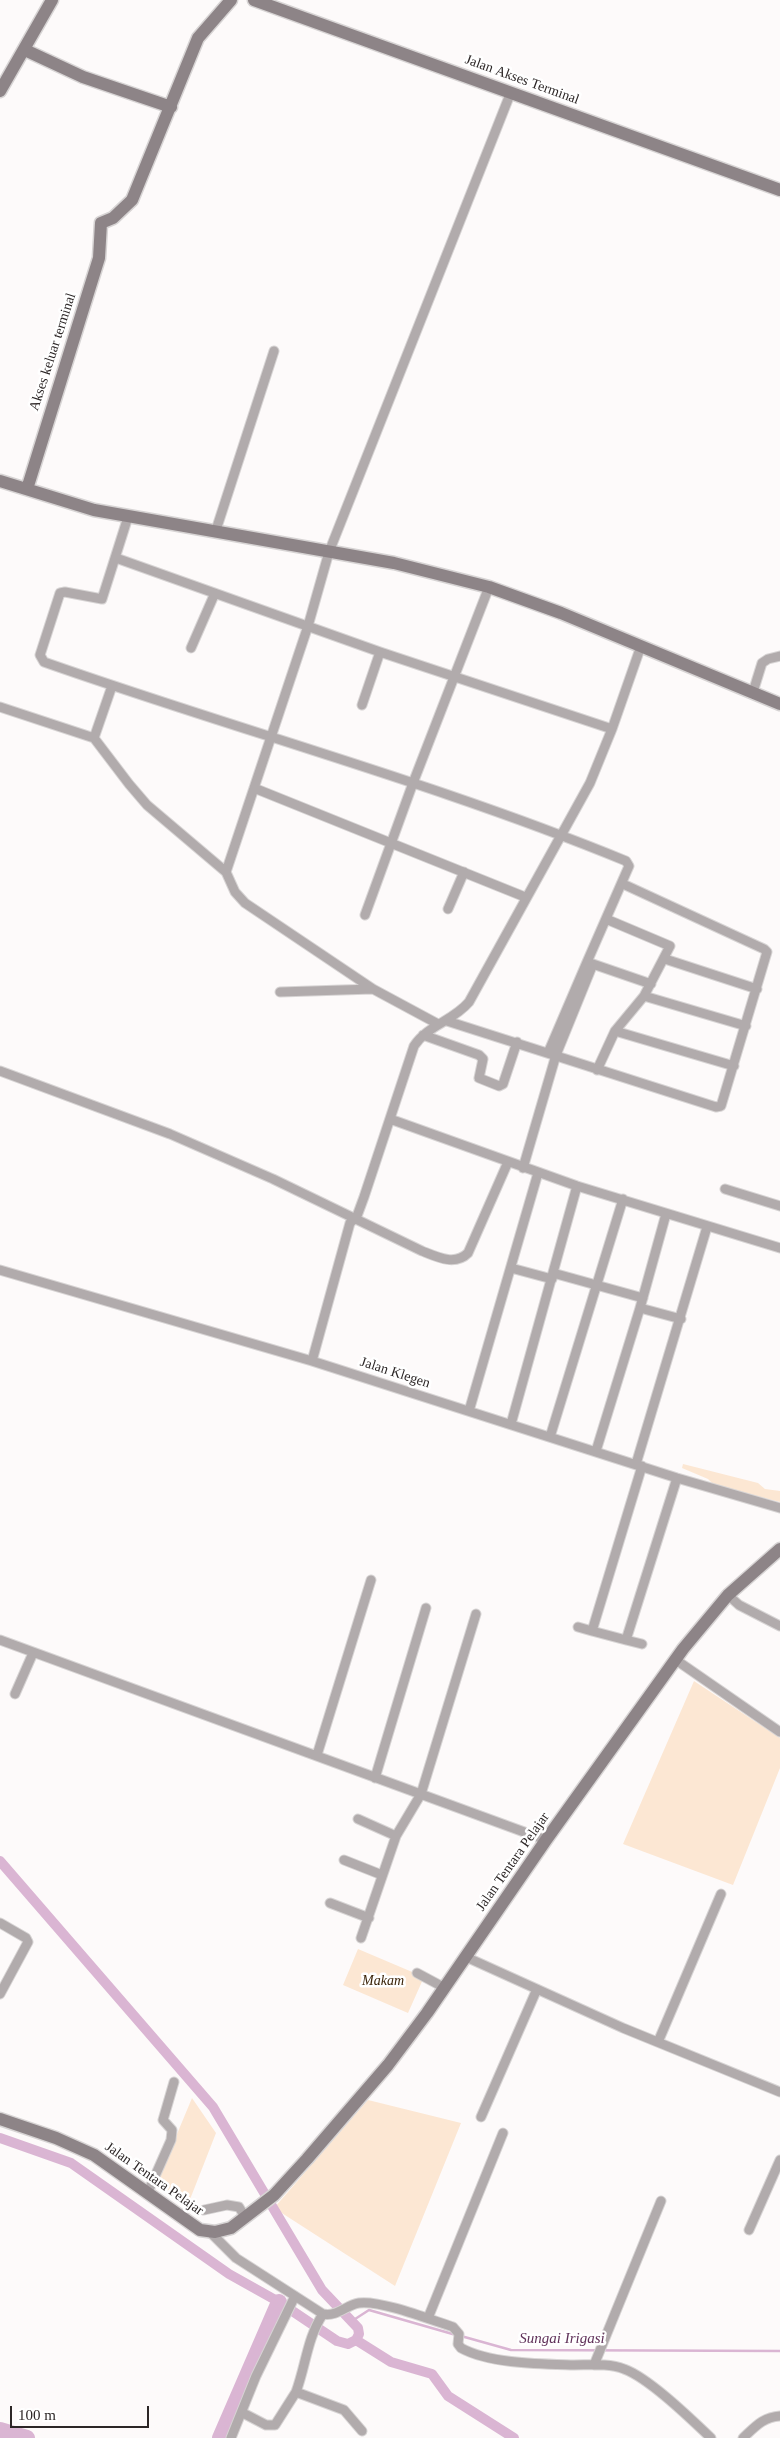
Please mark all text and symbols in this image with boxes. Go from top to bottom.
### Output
street label: Jalan Akses Terminal [463,52,581,108]
street label: Akses keluar terminal [26,291,80,413]
street label: Jalan Klegen [358,1354,432,1392]
street label: Jalan Tentara Pelajar [473,1810,553,1914]
park label: Makam [362,1973,404,1989]
street label: Jalan Tentara Pelajar [102,2139,206,2219]
water label: Sungai Irigasi [519,2330,605,2348]
scale bar [12,2396,151,2428]
text: 100 m [18,2407,56,2423]

